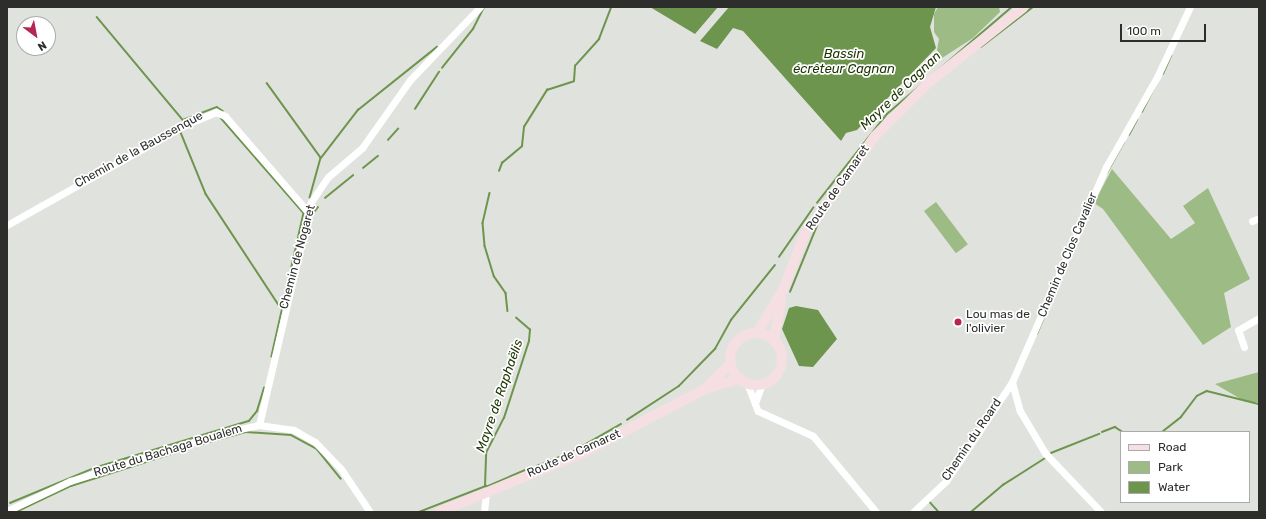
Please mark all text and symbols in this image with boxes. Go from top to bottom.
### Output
north arrow [16,16,56,56]
scale bar [1122,16,1208,42]
text: 100 m [1127,24,1161,38]
text: N [35,38,49,53]
water label: Bassin écrêteur Cagnan [793,47,895,78]
water label: Mayre de Cagnan [857,49,945,133]
street label: Chemin de la Baussenque [72,109,206,191]
street label: Route de Camaret [803,143,873,233]
street label: Chemin de Clos Cavalier [1035,190,1101,320]
street label: Chemin de Nogaret [277,203,319,311]
place label: Lou mas de l'olivier [966,308,1030,336]
marker: Lou mas de l'olivier [953,317,963,327]
water label: Mayre de Raphaëlis [473,337,527,455]
street label: Chemin du Roard [939,396,1005,484]
street label: Route du Bachaga Boualem [92,422,244,480]
street label: Route de Camaret [525,427,623,481]
legend [1120,431,1250,503]
text: Road [1158,440,1186,454]
text: Park [1158,460,1183,474]
text: Water [1158,480,1190,494]

